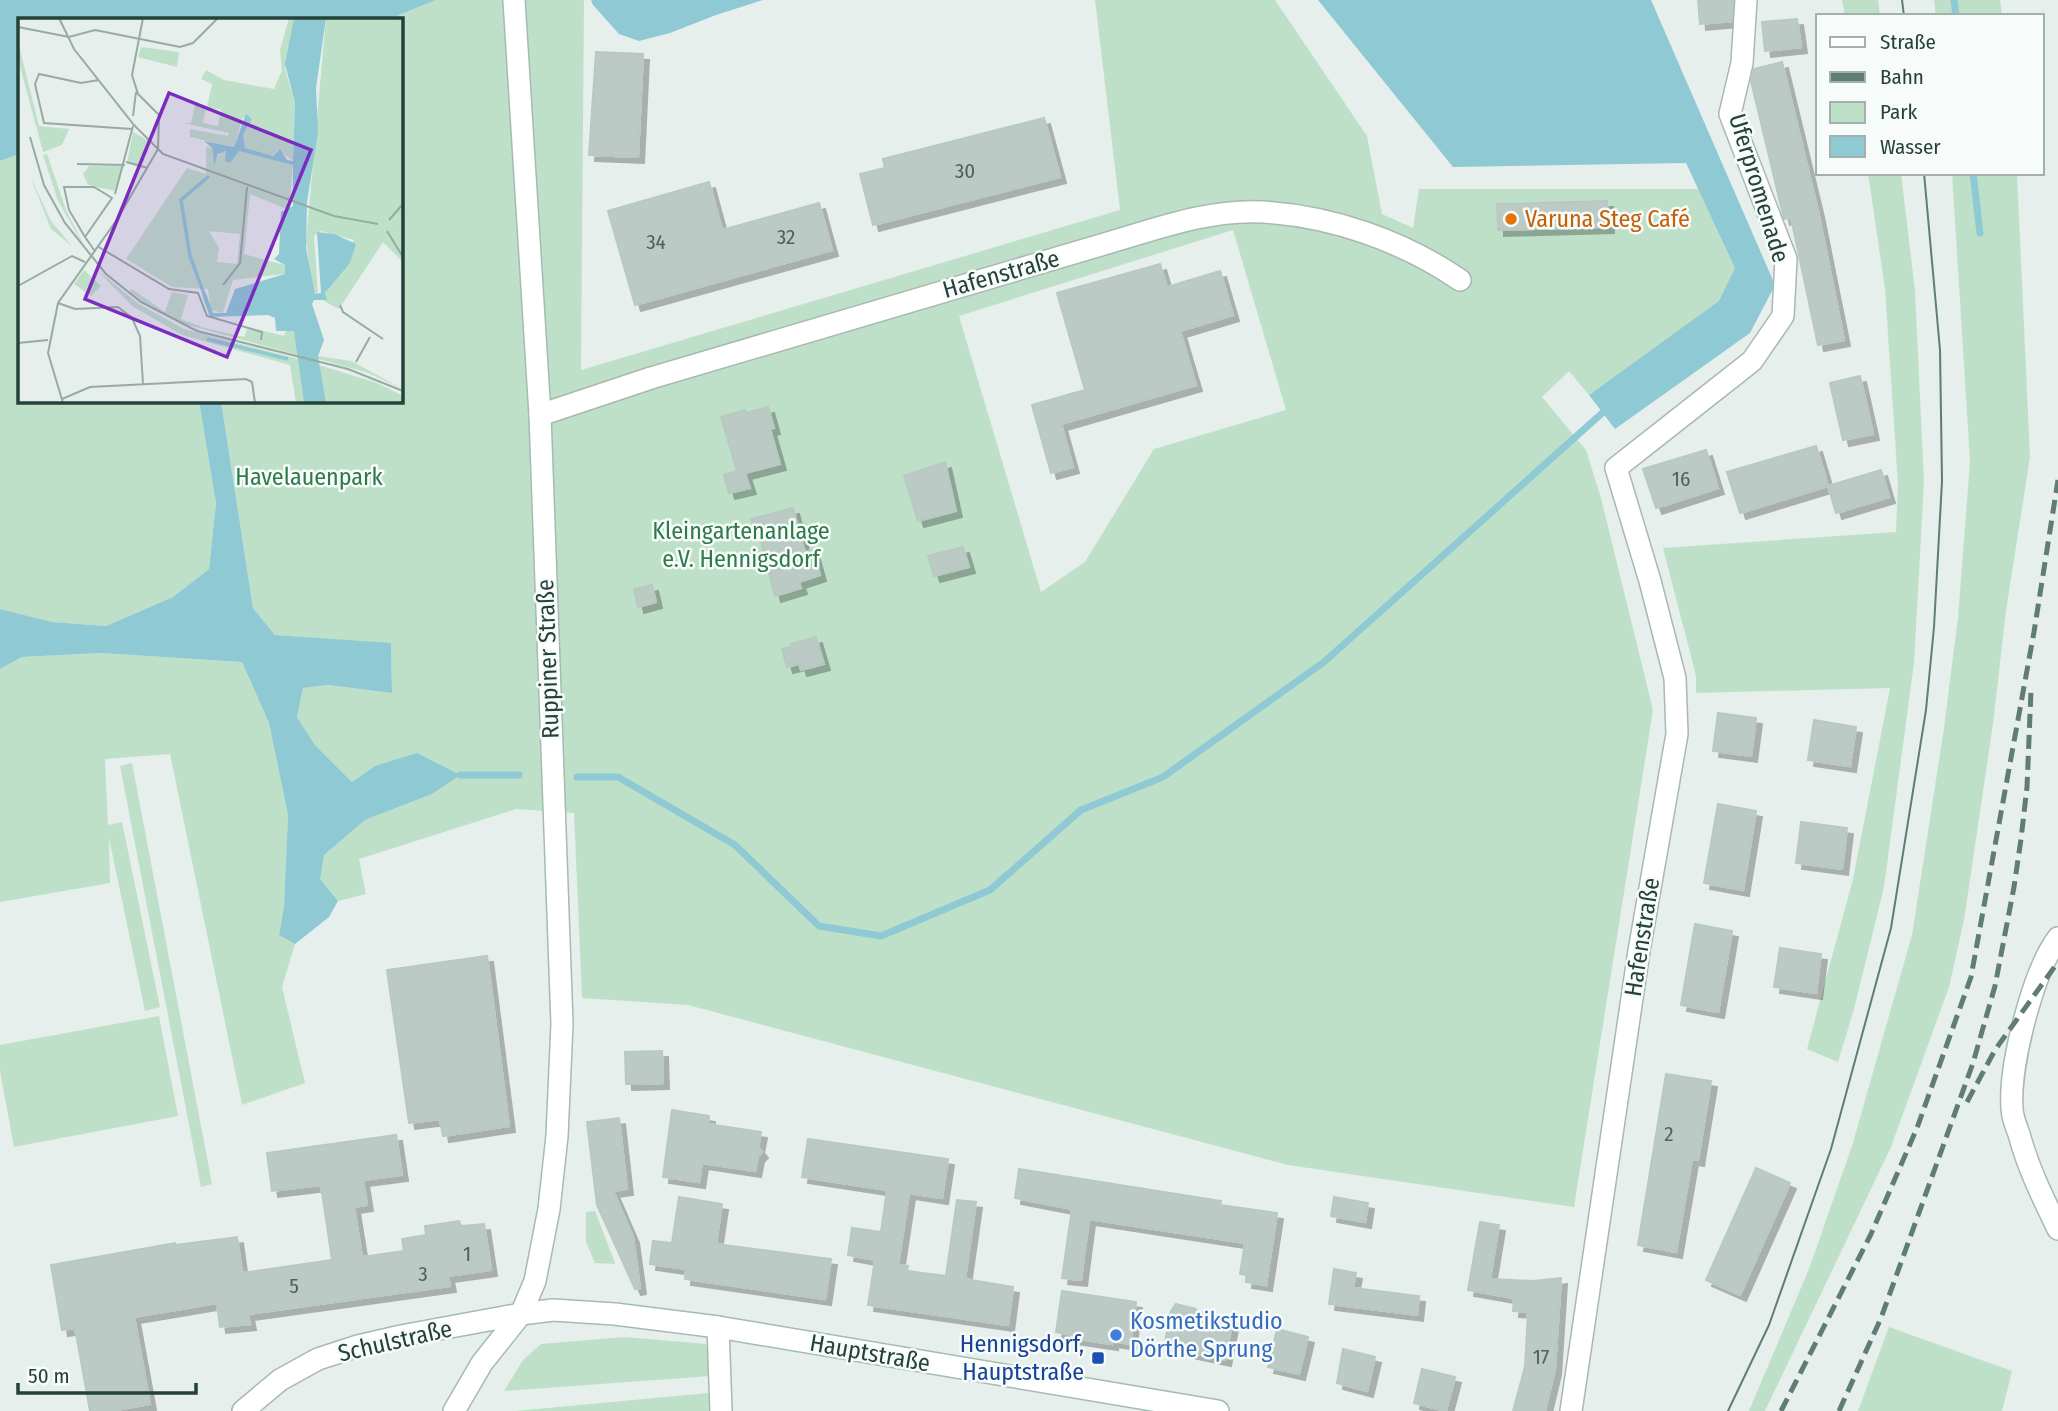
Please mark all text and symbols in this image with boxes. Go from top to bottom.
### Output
legend [1816,14,2044,175]
inset map [18,18,402,402]
text: Straße [1880,29,1936,55]
text: Bahn [1880,64,1924,90]
text: Park [1880,99,1918,125]
street label: Uferpromenade [1723,110,1795,266]
text: Wasser [1880,134,1941,160]
house number: 30 [955,158,975,184]
place label: Varuna Steg Café [1525,205,1690,233]
marker: Varuna Steg Café [1503,211,1519,227]
house number: 32 [777,224,795,250]
house number: 34 [646,229,666,255]
street label: Hafenstraße [939,244,1063,304]
park label: Havelauenpark [235,463,383,491]
house number: 16 [1672,466,1690,492]
park label: Kleingartenanlage e.V. Hennigsdorf [652,517,830,573]
street label: Ruppiner Straße [531,579,565,739]
street label: Hafenstraße [1619,875,1665,999]
house number: 2 [1664,1121,1674,1147]
house number: 1 [463,1241,471,1267]
house number: 3 [418,1261,428,1287]
house number: 5 [289,1273,299,1299]
place label: Kosmetikstudio Dörthe Sprung [1130,1307,1283,1363]
street label: Schulstraße [335,1314,455,1368]
marker: Kosmetikstudio Dörthe Sprung [1108,1327,1124,1343]
street label: Hauptstraße [808,1329,932,1377]
place label: Hennigsdorf, Hauptstraße [960,1330,1084,1386]
house number: 17 [1533,1344,1549,1370]
marker: Hennigsdorf, Hauptstraße [1090,1350,1106,1366]
scale bar [18,1352,196,1396]
text: 50 m [28,1363,70,1389]

